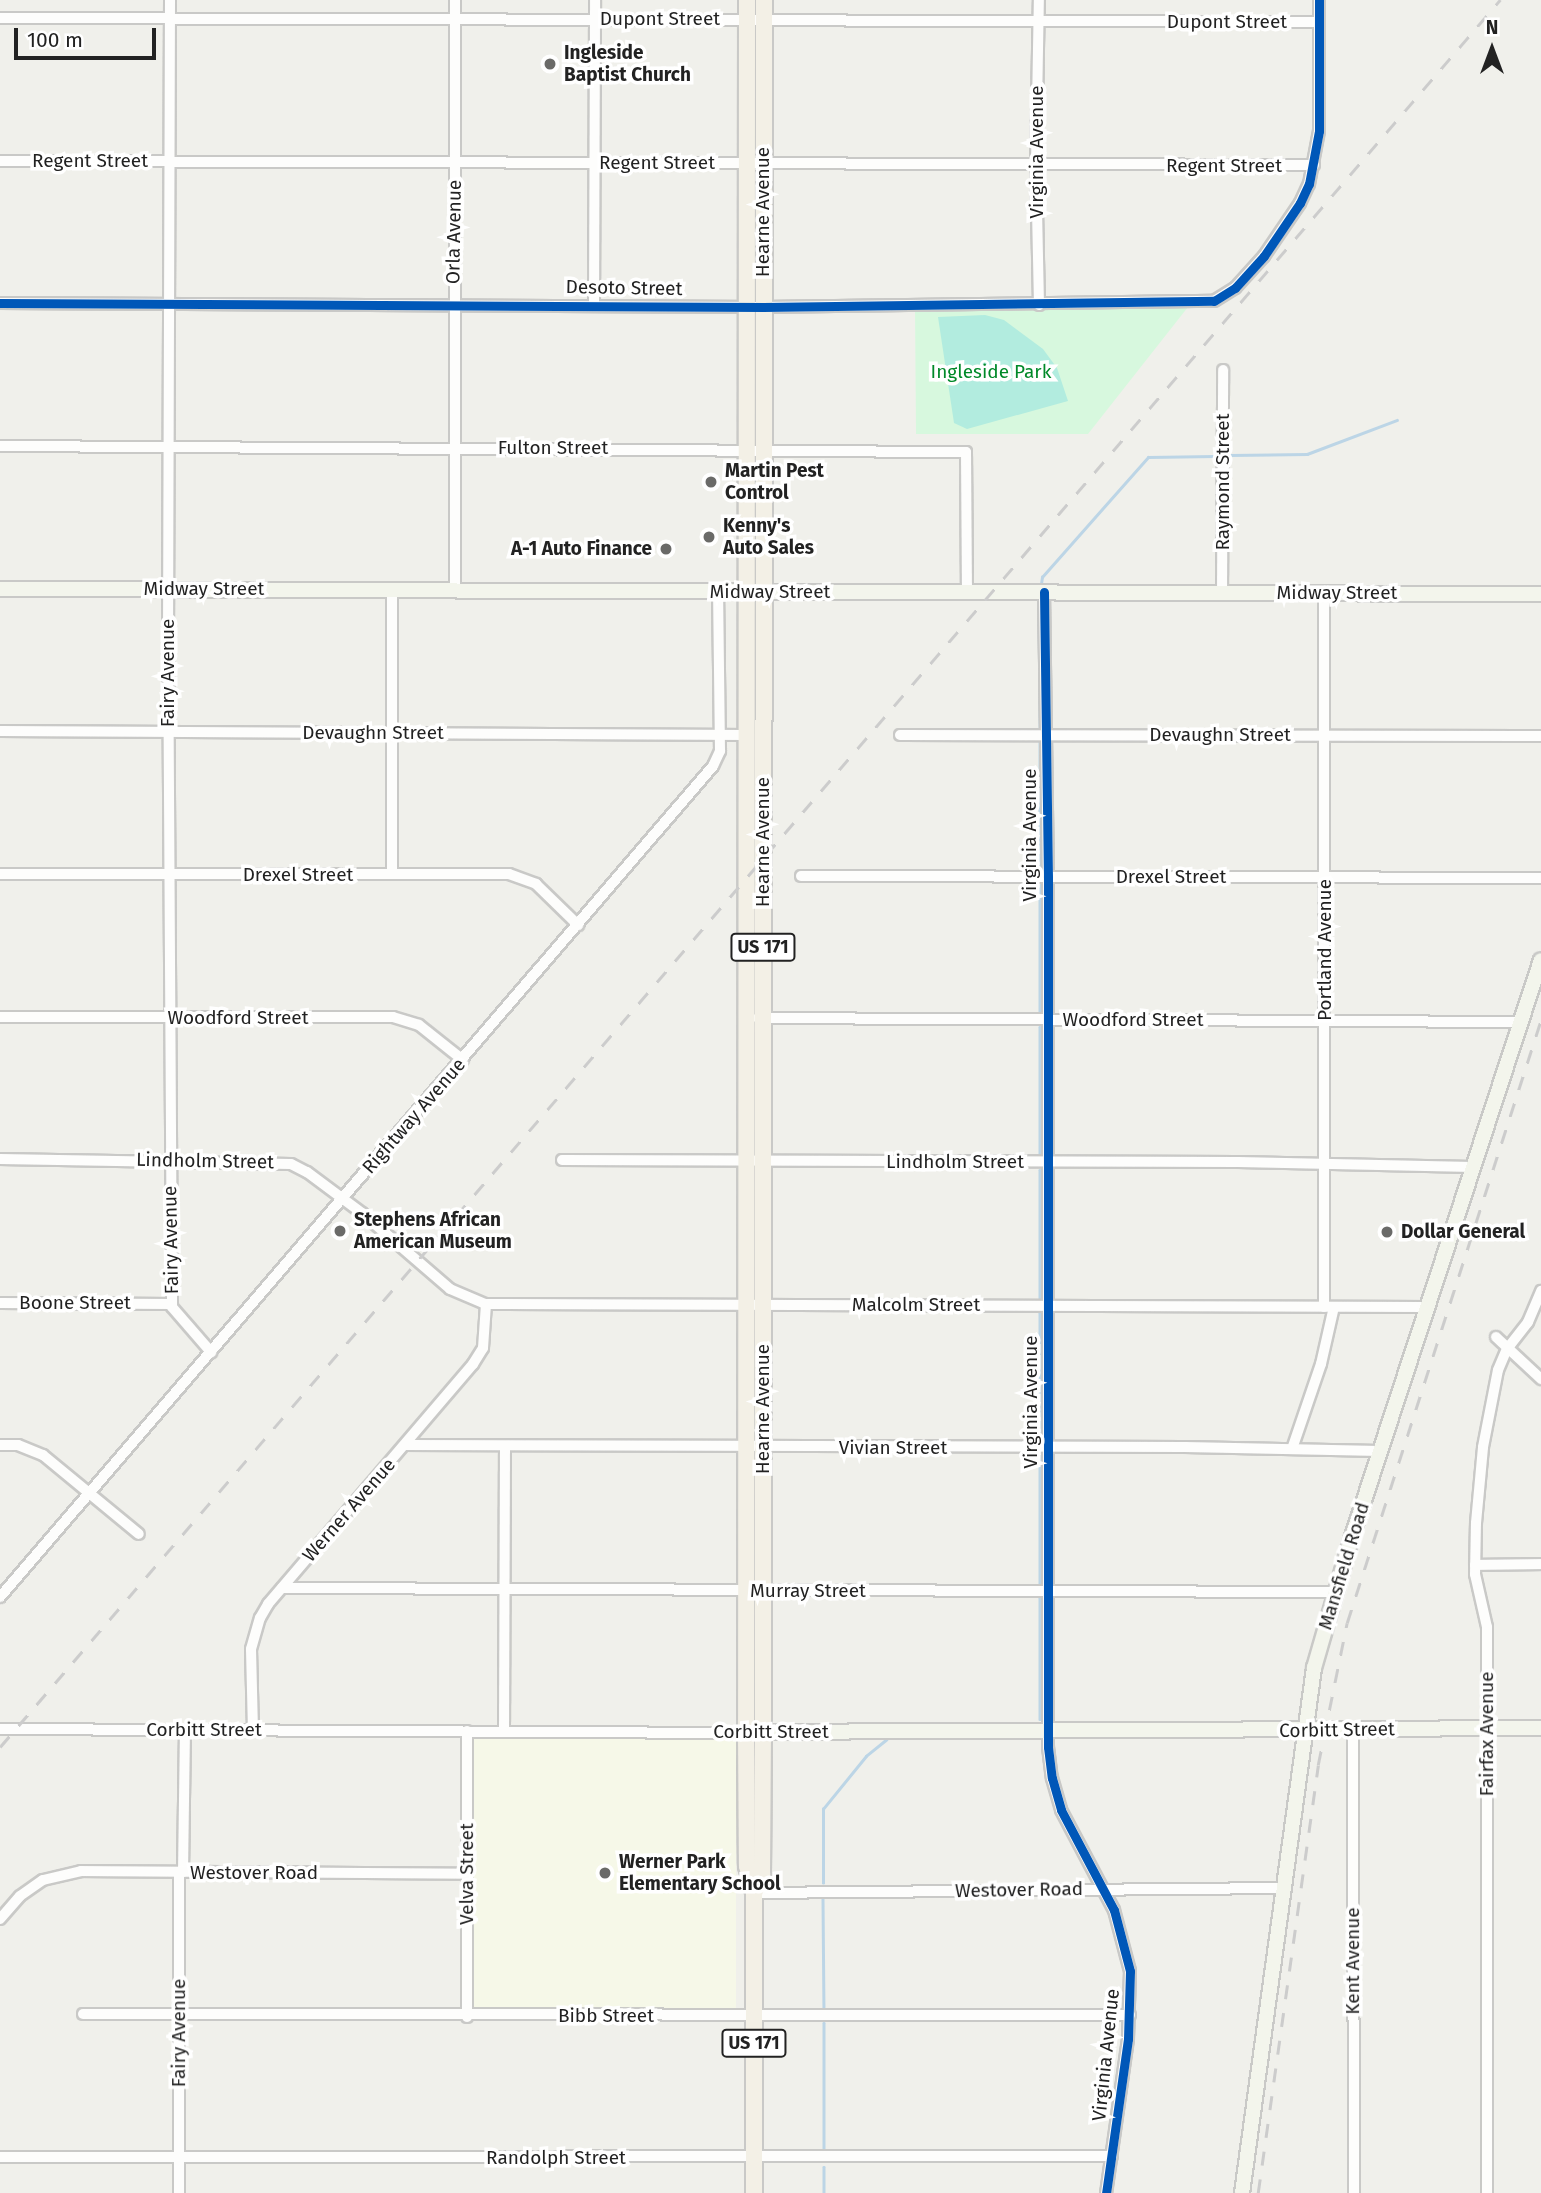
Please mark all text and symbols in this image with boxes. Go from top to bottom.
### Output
street label: Dupont Street [600,8,720,30]
street label: Dupont Street [1167,11,1287,33]
scale bar [18,14,159,58]
north arrow [1457,14,1527,84]
text: N [1486,16,1498,39]
text: 100 m [27,27,83,53]
place label: Ingleside Baptist Church [564,42,691,86]
marker: Ingleside Baptist Church [542,56,558,72]
street label: Virginia Avenue [1026,85,1048,219]
street label: Hearne Avenue [752,147,774,277]
street label: Regent Street [32,150,148,172]
street label: Regent Street [599,152,715,174]
street label: Regent Street [1166,155,1282,177]
street label: Orla Avenue [442,180,466,284]
street label: Desoto Street [565,276,683,300]
park label: Ingleside Park [931,361,1051,383]
street label: Raymond Street [1212,413,1234,551]
street label: Fulton Street [498,437,608,459]
place label: Martin Pest Control [725,460,824,504]
marker: Martin Pest Control [703,474,719,490]
place label: Kenny's Auto Sales [723,515,814,559]
marker: Kenny's Auto Sales [701,529,717,545]
place label: A-1 Auto Finance [511,538,652,560]
marker: A-1 Auto Finance [658,541,674,557]
street label: Midway Street [144,578,264,600]
street label: Midway Street [710,581,830,603]
street label: Midway Street [1277,582,1397,604]
street label: Fairy Avenue [157,619,179,727]
street label: Devaughn Street [302,722,444,744]
street label: Devaughn Street [1149,724,1291,746]
street label: Virginia Avenue [1019,768,1041,902]
street label: Hearne Avenue [752,777,774,907]
street label: Drexel Street [243,864,353,886]
street label: Drexel Street [1116,866,1226,888]
street label: Portland Avenue [1314,879,1336,1021]
road number: US 171 [730,932,796,962]
street label: Woodford Street [167,1007,309,1029]
street label: Woodford Street [1062,1009,1204,1031]
street label: Rightway Avenue [358,1054,470,1178]
street label: Lindholm Street [136,1148,274,1174]
street label: Lindholm Street [886,1151,1024,1173]
street label: Fairy Avenue [159,1185,183,1295]
place label: Stephens African American Museum [354,1209,512,1253]
place label: Dollar General [1401,1221,1525,1243]
marker: Stephens African American Museum [332,1223,348,1239]
marker: Dollar General [1379,1224,1395,1240]
street label: Boone Street [19,1292,131,1314]
street label: Malcolm Street [852,1294,980,1316]
street label: Virginia Avenue [1020,1335,1042,1469]
street label: Hearne Avenue [752,1344,774,1474]
street label: Vivian Street [839,1437,947,1459]
street label: Werner Avenue [298,1453,400,1567]
street label: Mansfield Road [1314,1500,1374,1632]
street label: Murray Street [750,1580,866,1602]
street label: Fairfax Avenue [1476,1672,1498,1796]
street label: Corbitt Street [1279,1718,1395,1742]
street label: Corbitt Street [146,1719,262,1741]
street label: Corbitt Street [713,1721,829,1743]
street label: Velva Street [456,1823,478,1925]
place label: Werner Park Elementary School [619,1851,781,1895]
street label: Westover Road [190,1862,318,1884]
marker: Werner Park Elementary School [597,1865,613,1881]
street label: Westover Road [955,1877,1083,1903]
street label: Kent Avenue [1342,1907,1364,2015]
street label: Fairy Avenue [168,1979,190,2087]
street label: Virginia Avenue [1088,1988,1124,2122]
street label: Bibb Street [558,2005,654,2027]
road number: US 171 [721,2028,787,2057]
street label: Randolph Street [486,2147,626,2169]

